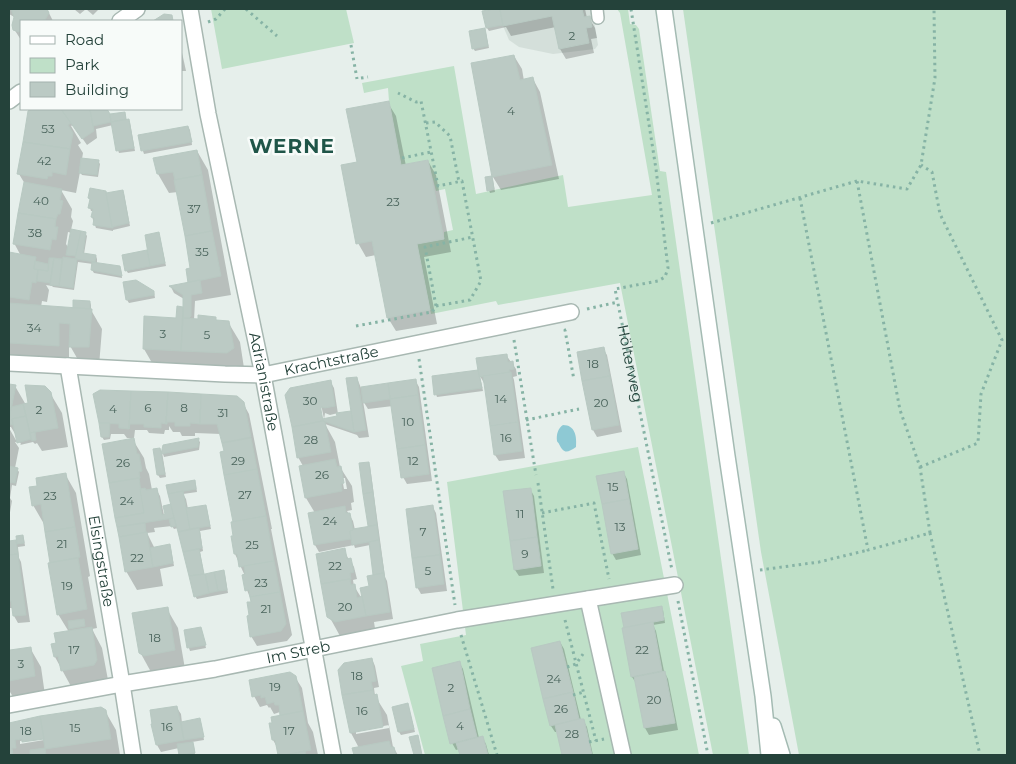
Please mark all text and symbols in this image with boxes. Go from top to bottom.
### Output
legend [20,20,182,110]
house number: 2 [569,28,576,43]
text: Road [65,30,104,49]
text: Park [65,55,99,74]
text: Building [65,80,129,99]
house number: 4 [507,103,515,118]
house number: 53 [41,121,55,136]
district label: WERNE [249,134,335,158]
house number: 42 [37,153,52,168]
house number: 40 [33,193,49,208]
house number: 23 [386,194,400,209]
house number: 37 [187,201,201,216]
house number: 38 [28,225,43,240]
house number: 35 [195,244,209,259]
house number: 34 [27,320,41,335]
street label: Hölterweg [613,323,648,404]
house number: 3 [160,326,167,341]
house number: 5 [204,327,211,342]
street label: Adrianistraße [245,330,283,433]
street label: Krachtstraße [282,342,380,379]
house number: 18 [587,356,599,371]
house number: 14 [495,391,507,406]
house number: 30 [303,393,317,408]
house number: 20 [594,395,608,410]
house number: 6 [144,400,152,415]
house number: 8 [180,400,188,415]
house number: 4 [109,401,117,416]
house number: 2 [36,402,43,417]
house number: 31 [217,405,229,420]
house number: 10 [402,414,414,429]
house number: 16 [500,430,512,445]
house number: 28 [304,432,319,447]
house number: 29 [231,453,245,468]
house number: 12 [407,453,419,468]
house number: 26 [116,455,130,470]
house number: 26 [315,467,329,482]
house number: 15 [607,479,619,494]
house number: 27 [238,487,252,502]
house number: 23 [43,488,57,503]
house number: 24 [120,493,134,508]
house number: 11 [516,506,524,521]
house number: 24 [323,513,337,528]
street label: Elsingstraße [85,514,119,608]
house number: 13 [614,519,626,534]
house number: 7 [419,524,427,539]
house number: 21 [56,536,68,551]
house number: 25 [245,537,259,552]
house number: 9 [521,546,529,561]
house number: 22 [130,550,144,565]
house number: 22 [328,558,342,573]
house number: 5 [425,563,432,578]
house number: 23 [254,575,268,590]
house number: 19 [61,578,73,593]
house number: 20 [338,599,352,614]
house number: 21 [260,601,272,616]
house number: 18 [149,630,161,645]
street label: Im Streb [264,636,332,667]
house number: 17 [68,642,80,657]
house number: 22 [635,642,649,657]
house number: 3 [18,656,25,671]
house number: 18 [351,668,363,683]
house number: 24 [547,671,561,686]
house number: 19 [269,679,281,694]
house number: 2 [448,680,455,695]
house number: 20 [647,692,661,707]
house number: 26 [554,701,568,716]
house number: 16 [356,703,368,718]
house number: 4 [456,718,464,733]
house number: 16 [161,719,173,734]
house number: 15 [69,720,81,735]
house number: 18 [20,723,32,738]
house number: 17 [283,723,295,738]
house number: 28 [565,726,580,741]

